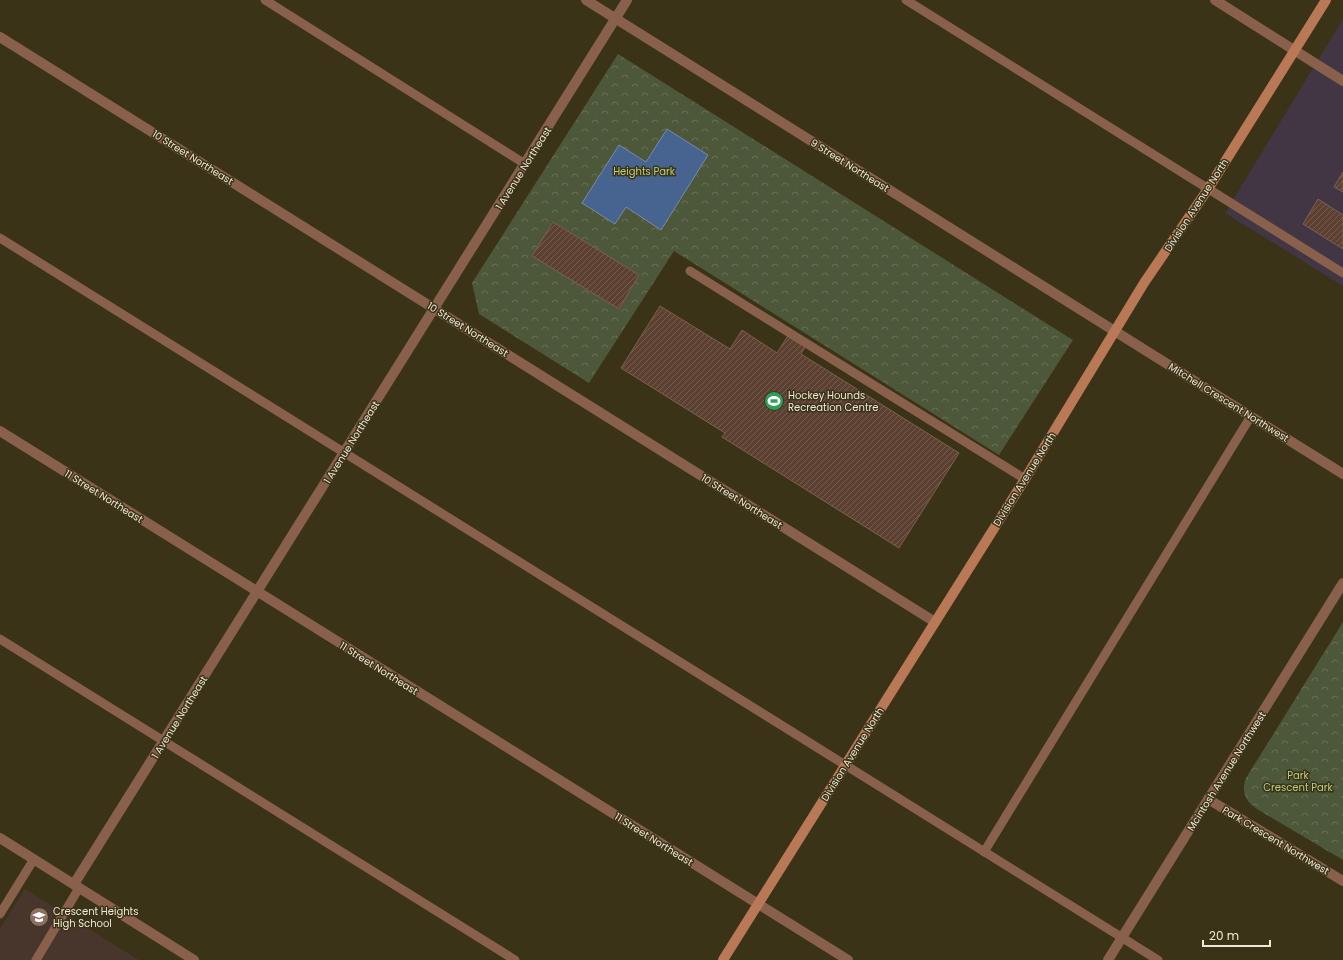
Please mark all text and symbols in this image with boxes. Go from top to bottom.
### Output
street label: 1 Avenue Northeast [492,124,555,213]
street label: 10 Street Northeast [149,126,236,189]
street label: 9 Street Northeast [808,135,892,196]
street label: Division Avenue North [1161,156,1232,255]
park label: Heights Park [613,164,676,179]
street label: 10 Street Northeast [424,298,511,361]
street label: Mitchell Crescent Northwest [1166,359,1292,446]
place label: Hockey Hounds Recreation Centre [788,388,879,415]
sports icon: Hockey Hounds Recreation Centre [763,390,785,412]
street label: 1 Avenue Northeast [320,398,383,487]
street label: Division Avenue North [989,429,1059,529]
street label: 11 Street Northeast [62,466,146,527]
street label: 10 Street Northeast [698,470,785,533]
street label: 11 Street Northeast [337,638,421,699]
street label: 1 Avenue Northeast [148,673,211,762]
street label: Division Avenue North [817,704,887,804]
street label: Mcintosh Avenue Northwest [1183,708,1270,834]
park label: Park Crescent Park [1263,768,1333,795]
street label: Park Crescent Northwest [1219,802,1332,879]
street label: 11 Street Northeast [612,809,696,870]
place label: Crescent Heights High School [53,904,138,931]
school or university icon: Crescent Heights High School [28,906,50,928]
scale bar [1203,922,1270,948]
text: 20 m [1209,927,1239,944]

